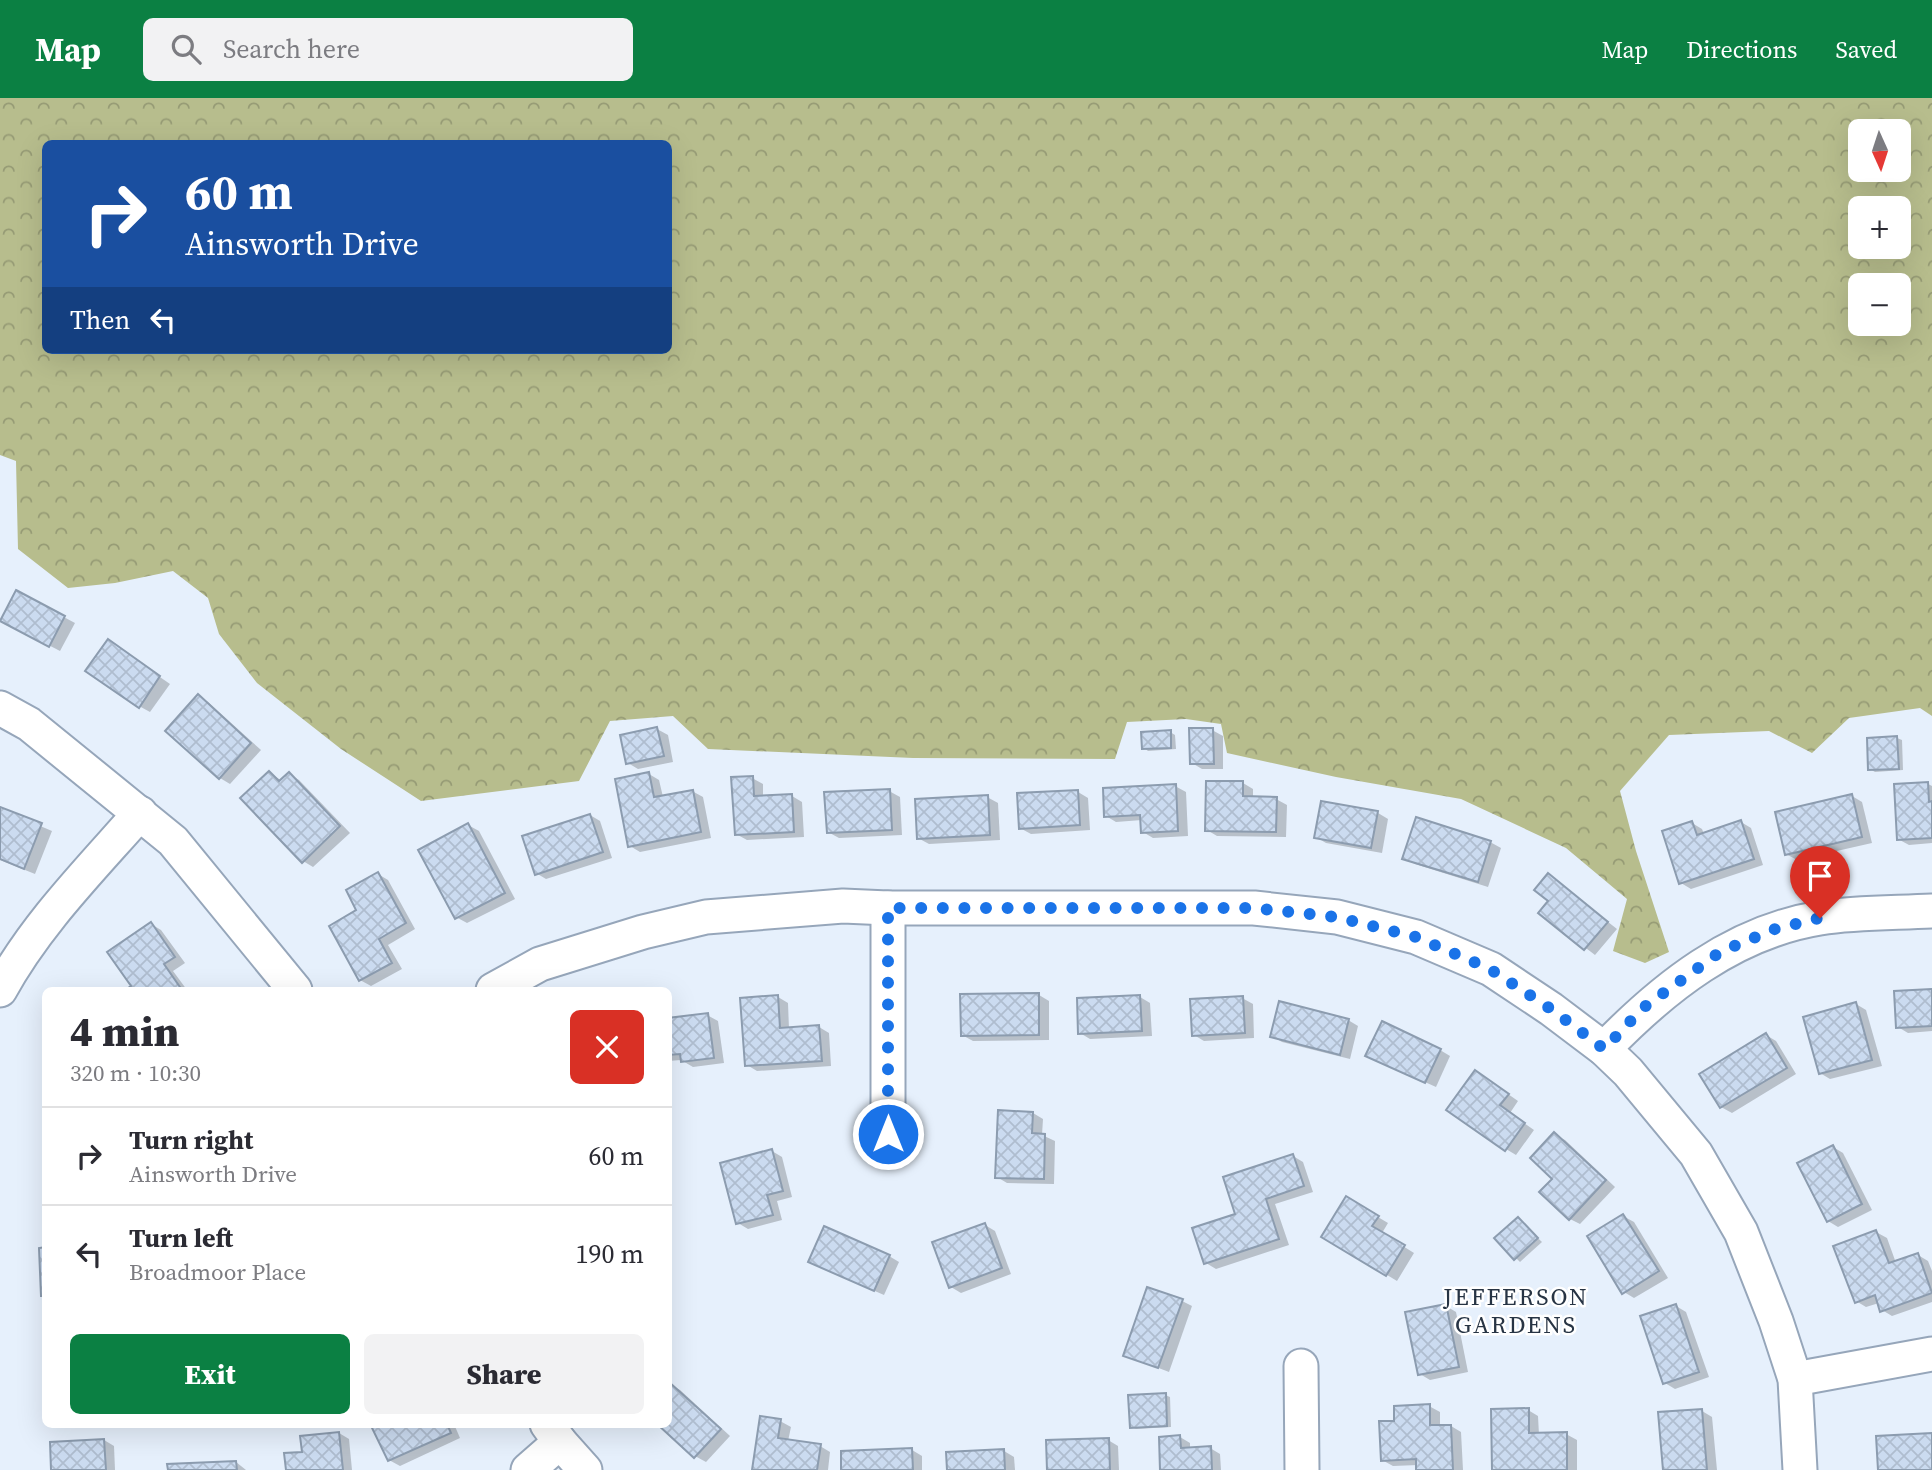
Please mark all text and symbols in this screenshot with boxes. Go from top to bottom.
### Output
search box [143,18,633,81]
text: Map [35,27,101,72]
icon: search [167,30,205,68]
text: Search here [223,31,360,67]
text: Map [1601,33,1648,66]
text: Directions [1686,33,1797,66]
text: Saved [1835,33,1897,66]
north arrow [1848,119,1911,182]
map controls [1848,119,1911,336]
text: 60 m [185,158,293,225]
icon: right [70,168,161,259]
button: + [1848,196,1911,259]
text: Ainsworth Drive [185,222,419,266]
button: − [1848,273,1911,336]
icon: left [144,301,182,339]
text: Then [70,302,130,338]
pin [1790,846,1850,918]
icon: arrive [1801,857,1839,895]
text: 4 min [70,1002,180,1060]
button: close [570,1010,644,1084]
text: 320 m · 10:30 [70,1057,201,1089]
position arrow [851,1097,925,1171]
text: Turn right [129,1122,253,1158]
icon: right [70,1137,108,1175]
text: 60 m [589,1138,644,1174]
text: Ainsworth Drive [129,1158,297,1190]
text: Turn left [129,1220,233,1256]
icon: left [70,1235,108,1273]
text: 190 m [576,1236,644,1272]
text: Broadmoor Place [129,1256,306,1288]
district label: JEFFERSON GARDENS [1442,1280,1589,1341]
button: Exit [70,1334,350,1414]
button: Share [364,1334,644,1414]

